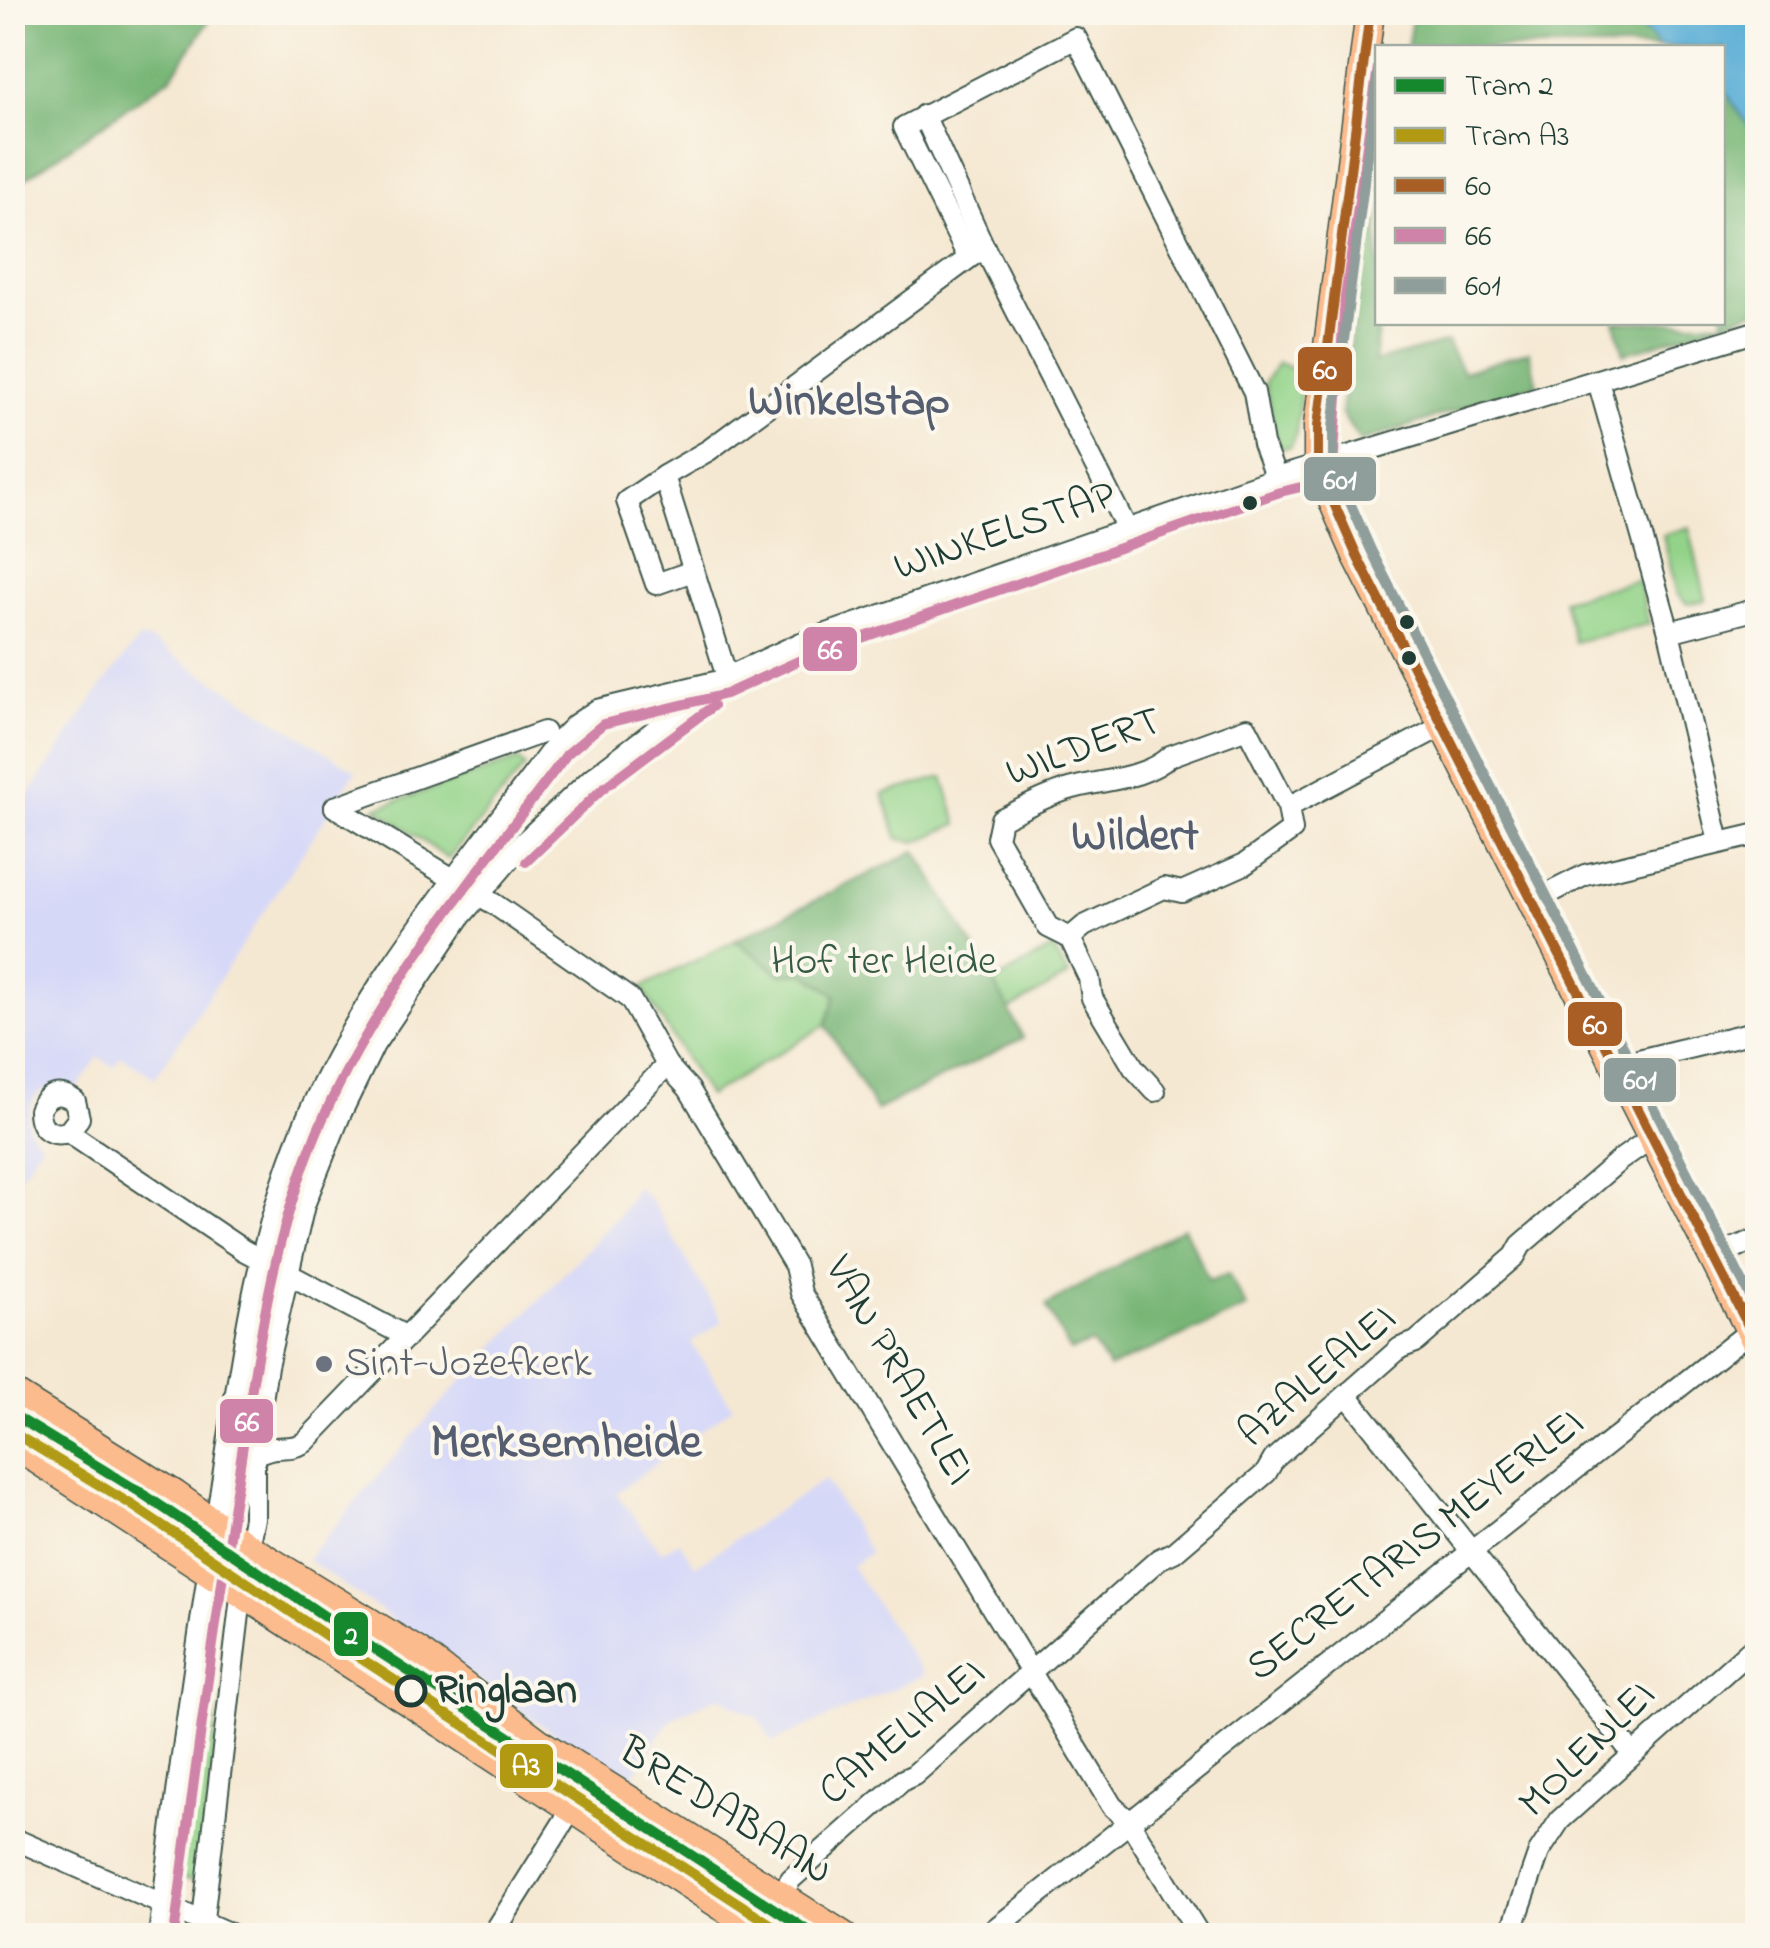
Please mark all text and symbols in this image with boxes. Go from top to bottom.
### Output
legend [1375,45,1725,325]
text: Tram 2 [1465,66,1553,110]
text: Tram A3 [1465,116,1569,160]
text: 60 [1465,166,1491,210]
text: 66 [1465,216,1491,260]
text: 601 [1465,266,1501,310]
line badge: 60 [1296,345,1354,393]
text: 60 [1313,352,1337,393]
district label: Winkelstap [748,370,950,436]
line badge: 601 [1302,455,1378,503]
text: 601 [1323,462,1357,503]
street label: WINKELSTAP [886,466,1124,598]
unlabelled marker [1240,493,1260,513]
unlabelled marker [1397,612,1417,632]
line badge: 66 [801,625,859,673]
text: 66 [818,632,843,673]
unlabelled marker [1399,648,1419,668]
street label: WILDERT [998,692,1170,804]
district label: Wildert [1071,805,1200,871]
park label: Hof ter Heide [771,932,997,993]
line badge: 60 [1566,1000,1624,1048]
text: 60 [1583,1007,1607,1048]
line badge: 601 [1602,1056,1678,1104]
text: 601 [1623,1062,1657,1103]
street label: VAN PRAETLEI [807,1244,988,1497]
street label: AZALEALEI [1225,1291,1411,1463]
place label: Sint-Jozefkerk [344,1334,592,1395]
marker: Sint-Jozefkerk [313,1353,335,1375]
street label: SECRETARIS MEYERLEI [1234,1394,1598,1698]
line badge: 66 [218,1397,275,1445]
text: 66 [235,1404,260,1445]
district label: Merksemheide [430,1409,703,1479]
line badge: 2 [332,1610,370,1658]
text: 2 [343,1617,358,1658]
street label: CAMELIALEI [806,1645,1000,1821]
place label: Ringlaan [435,1661,577,1723]
street label: MOLENLEI [1505,1667,1671,1833]
marker: Ringlaan [396,1676,426,1706]
street label: BREDABAAN [605,1721,844,1902]
line badge: A3 [498,1742,555,1790]
text: A3 [512,1748,540,1789]

